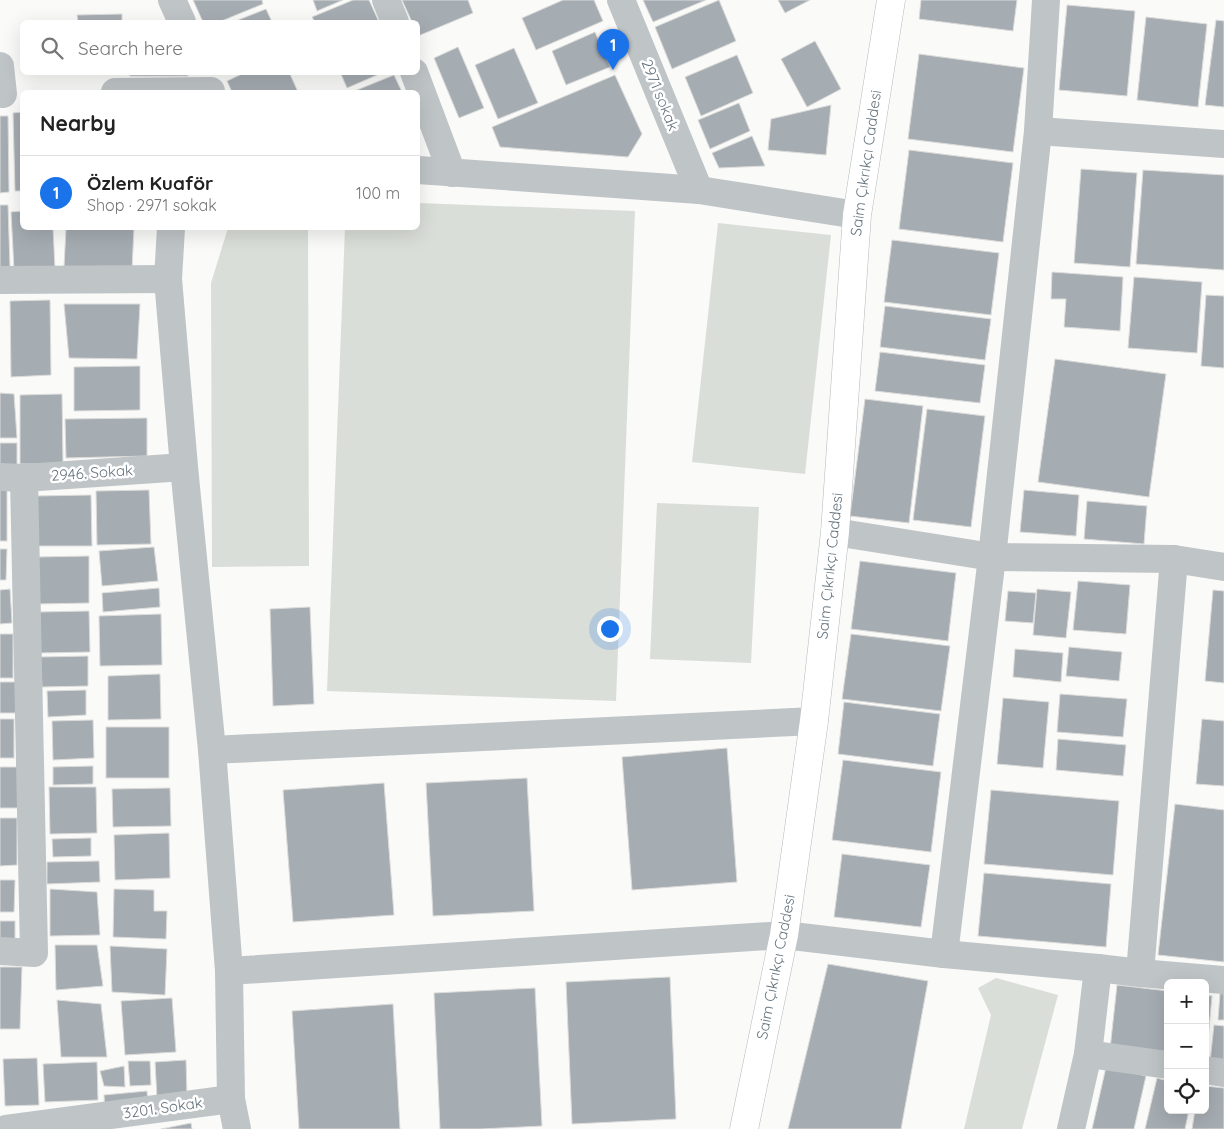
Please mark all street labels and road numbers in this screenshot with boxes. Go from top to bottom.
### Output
street label: 2971 sokak [638,56,683,133]
street label: Saim Çıkrıkçı Caddesi [846,89,885,237]
street label: 2946. Sokak [50,460,134,485]
street label: Saim Çıkrıkçı Caddesi [812,492,847,640]
street label: Saim Çıkrıkçı Caddesi [752,893,799,1041]
street label: 3201. Sokak [122,1093,204,1122]

